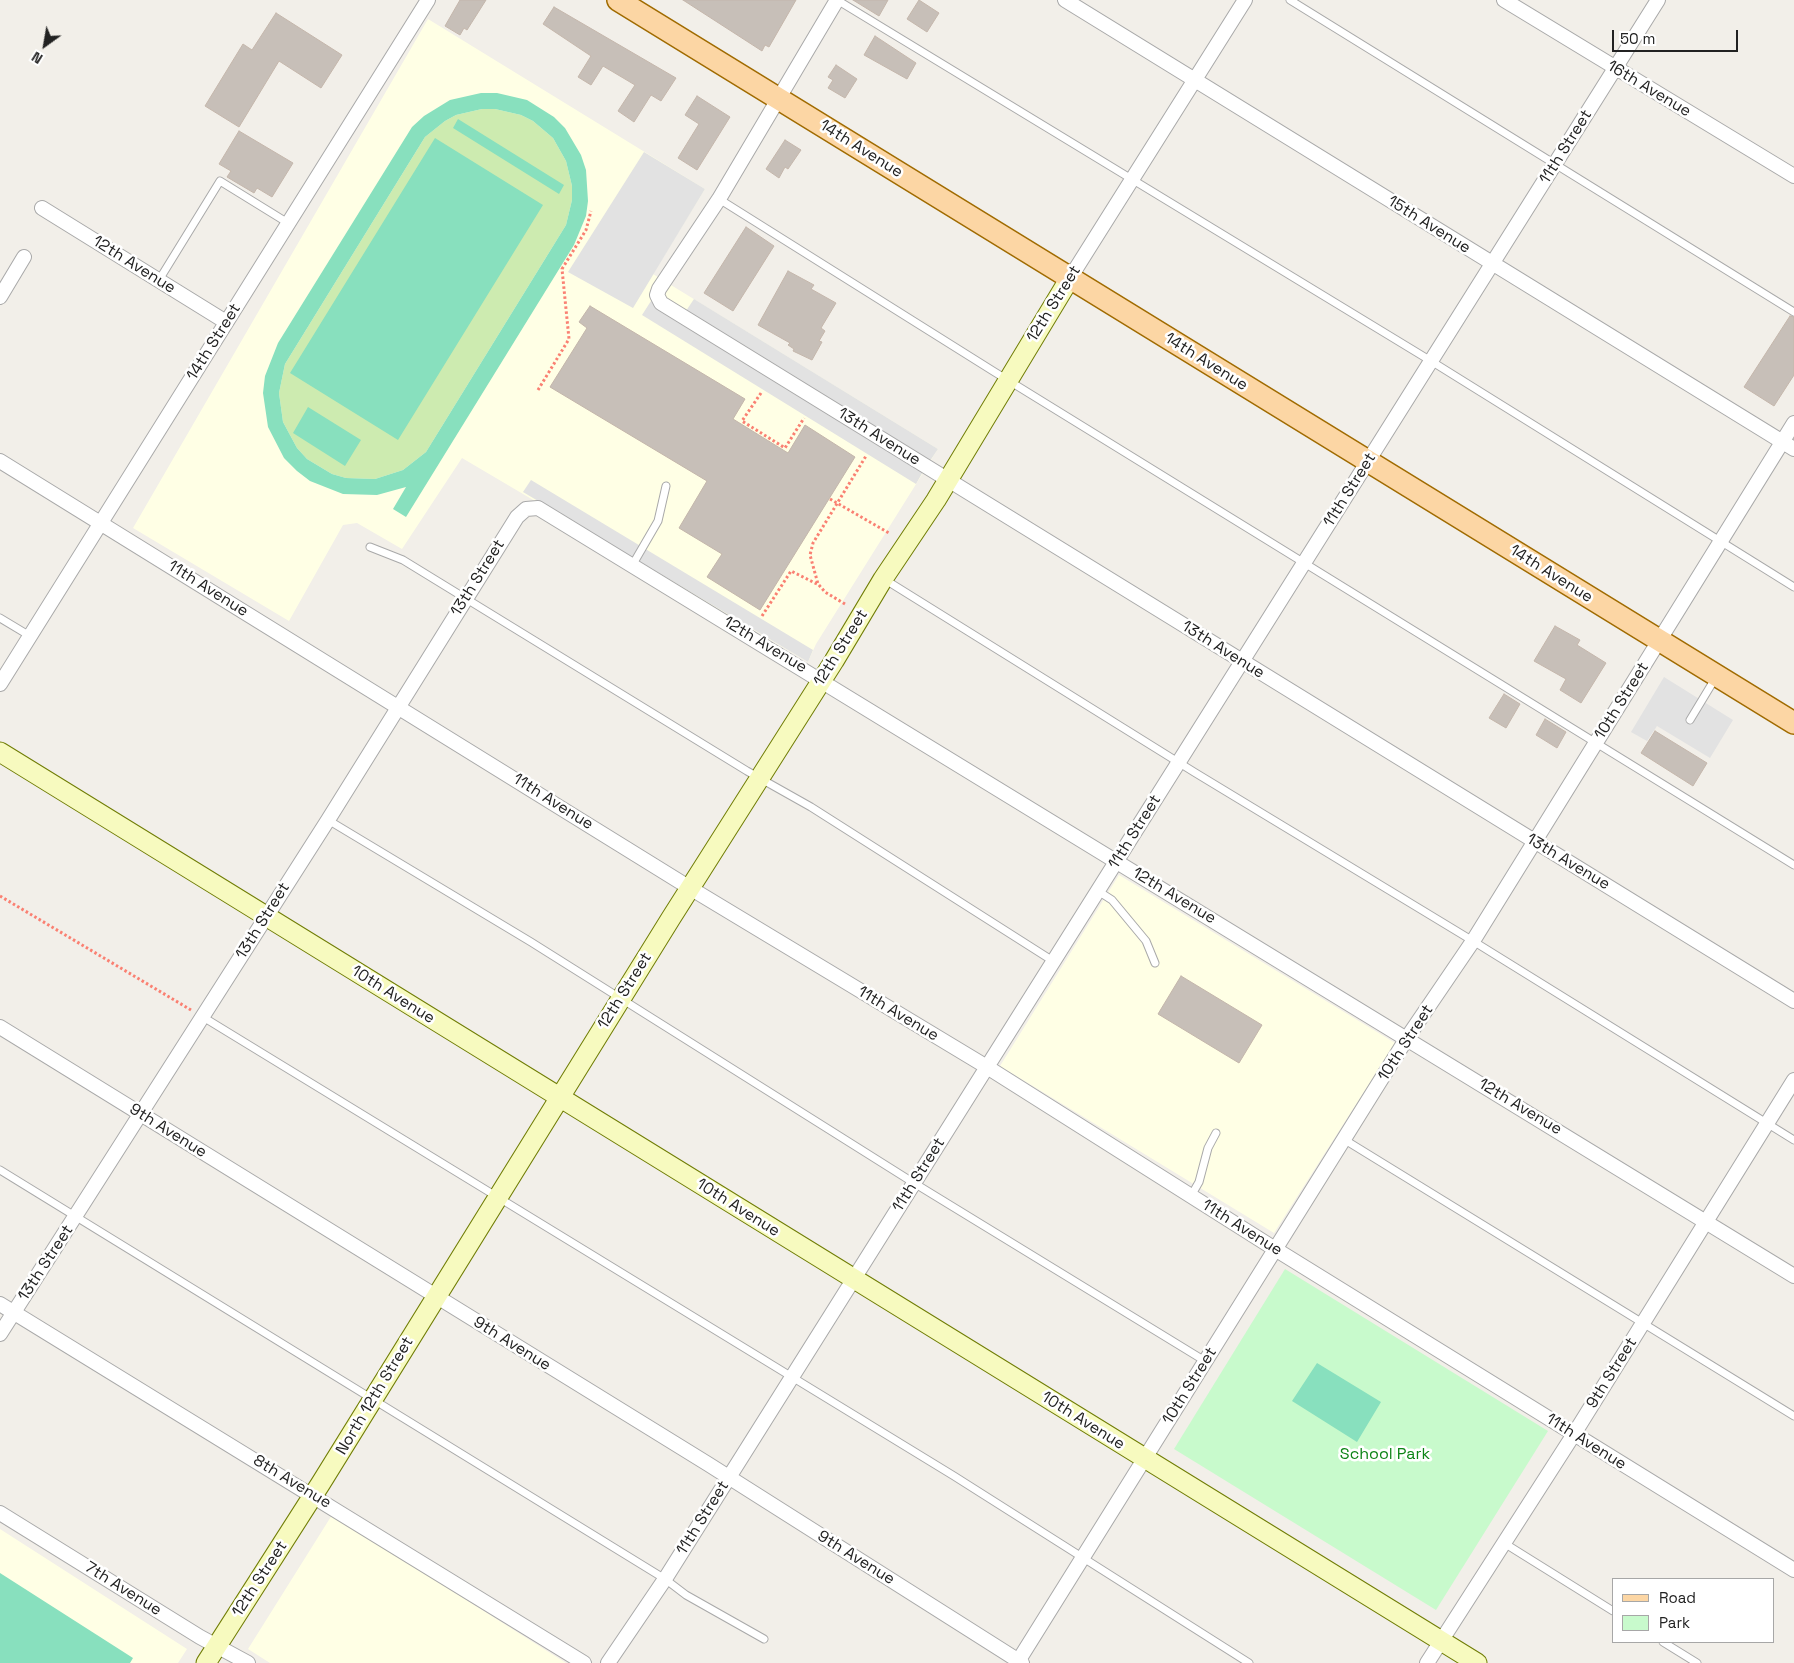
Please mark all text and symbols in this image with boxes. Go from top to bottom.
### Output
north arrow [20,20,70,70]
scale bar [1614,20,1740,52]
text: 50 m [1620,29,1655,48]
text: N [28,48,46,68]
street label: 16th Avenue [1604,56,1694,122]
street label: 11th Street [1536,106,1596,188]
street label: 14th Avenue [816,116,906,182]
street label: 15th Avenue [1384,192,1474,258]
street label: 12th Avenue [89,232,179,298]
street label: 12th Street [1023,262,1085,346]
street label: 14th Street [183,300,245,384]
street label: 14th Avenue [1161,329,1251,395]
street label: 13th Avenue [834,404,924,470]
street label: 11th Street [1320,449,1380,531]
street label: 13th Street [447,536,509,620]
street label: 14th Avenue [1506,541,1596,607]
street label: 11th Avenue [164,557,252,621]
street label: 12th Street [810,606,872,690]
street label: 12th Avenue [720,613,810,677]
street label: 13th Avenue [1178,617,1268,683]
street label: 10th Street [1591,659,1653,743]
street label: 11th Avenue [509,770,597,834]
street label: 11th Street [1105,791,1165,873]
street label: 13th Avenue [1523,830,1613,894]
street label: 12th Avenue [1129,864,1219,928]
street label: 13th Street [232,879,294,963]
street label: 12th Street [594,949,656,1033]
street label: 10th Avenue [348,962,438,1028]
street label: 11th Avenue [854,982,942,1046]
street label: 10th Street [1374,1001,1438,1085]
street label: 12th Avenue [1475,1075,1565,1139]
street label: 9th Avenue [126,1100,210,1162]
street label: 11th Street [889,1134,949,1216]
street label: 10th Avenue [693,1175,783,1241]
street label: 11th Avenue [1198,1196,1286,1260]
street label: 13th Street [14,1221,78,1305]
street label: 9th Avenue [470,1313,554,1375]
street label: North 12th Street [332,1333,418,1459]
street label: 9th Street [1583,1334,1641,1412]
street label: 10th Street [1159,1344,1221,1428]
street label: 10th Avenue [1038,1388,1128,1454]
street label: 11th Avenue [1542,1410,1630,1474]
park label: School Park [1340,1445,1430,1465]
street label: 8th Avenue [249,1451,335,1513]
street label: 11th Street [673,1477,733,1559]
street label: 9th Avenue [814,1527,898,1589]
street label: 12th Street [228,1537,292,1621]
street label: 7th Avenue [81,1558,165,1620]
legend [1612,1578,1774,1643]
text: Road [1659,1588,1696,1607]
text: Park [1659,1613,1690,1632]

